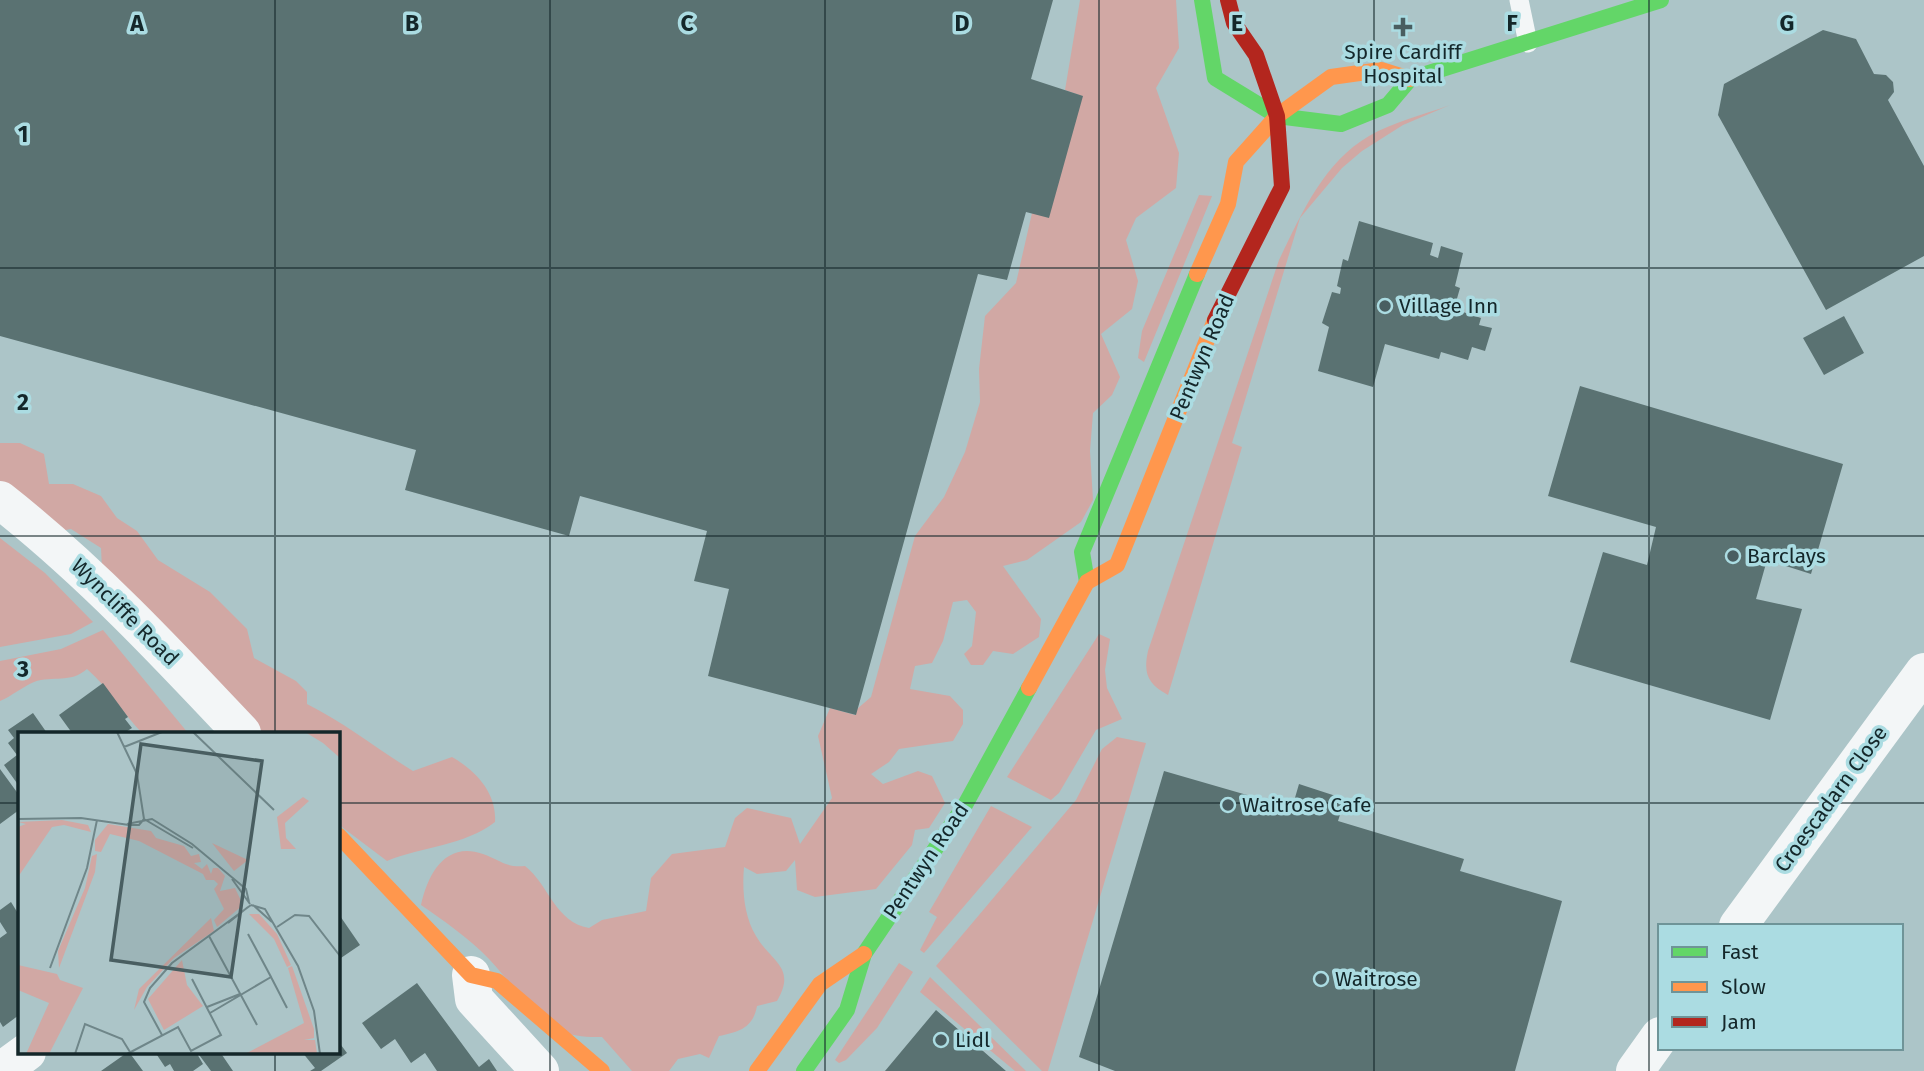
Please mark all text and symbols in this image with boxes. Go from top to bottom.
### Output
text: A [129,9,144,37]
text: B [405,9,419,37]
text: C [680,9,694,37]
text: D [955,9,970,37]
text: E [1231,9,1243,37]
text: F [1506,9,1518,37]
text: G [1780,9,1794,37]
marker: Spire Cardiff Hospital [1393,17,1413,37]
place label: Spire Cardiff Hospital [1344,39,1464,89]
text: 1 [18,120,28,148]
street label: Pentwyn Road [1164,290,1240,424]
place label: Village Inn [1399,293,1498,319]
marker: Village Inn [1377,298,1393,314]
text: 2 [17,388,29,416]
place label: Barclays [1747,543,1826,569]
marker: Barclays [1725,548,1741,564]
street label: Wyncliffe Road [66,553,184,671]
text: 3 [16,655,29,683]
street label: Croescadarn Close [1769,721,1893,877]
inset map [18,732,340,1054]
place label: Waitrose Cafe [1242,792,1371,818]
marker: Waitrose Cafe [1220,797,1236,813]
street label: Pentwyn Road [878,798,974,924]
legend [1658,924,1903,1050]
text: Fast [1721,939,1759,965]
place label: Waitrose [1335,966,1418,992]
marker: Waitrose [1313,971,1329,987]
text: Slow [1721,974,1766,1000]
text: Jam [1721,1009,1757,1035]
place label: Lidl [955,1027,990,1053]
marker: Lidl [933,1032,949,1048]

